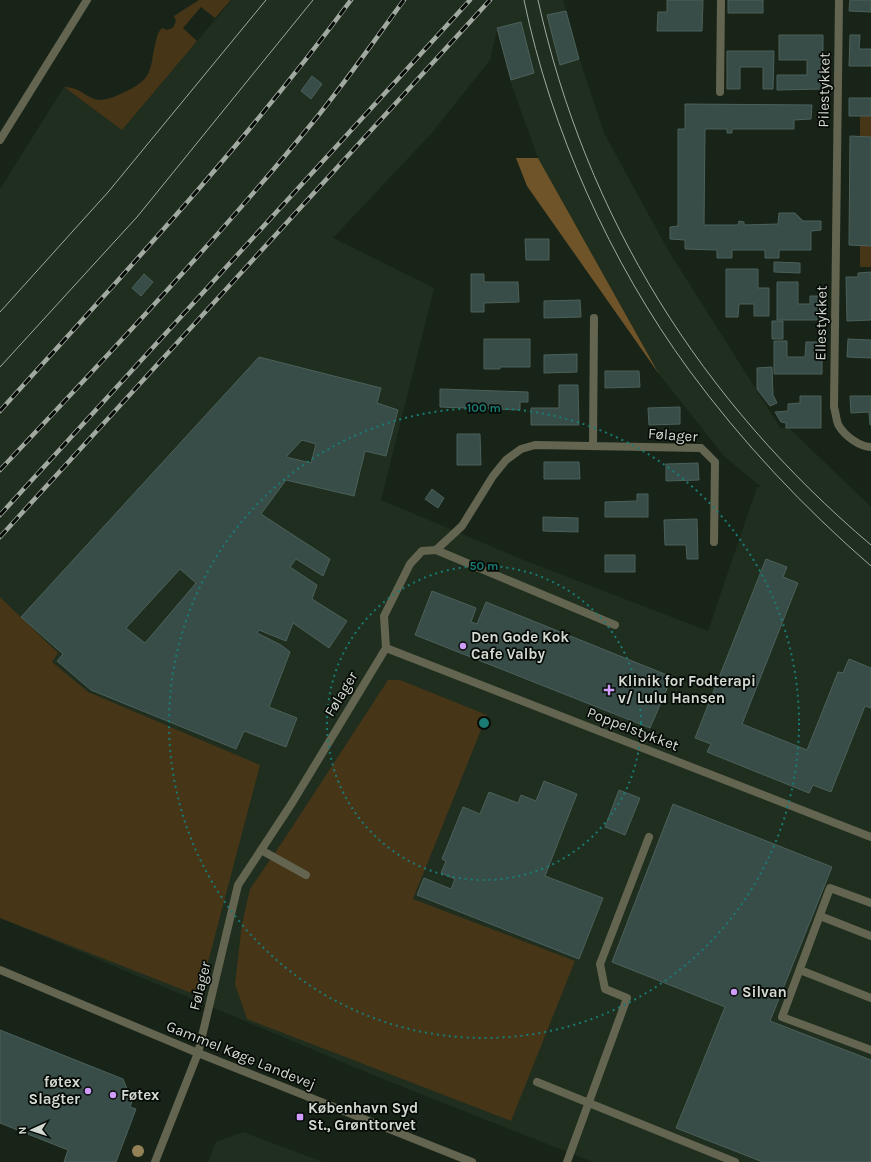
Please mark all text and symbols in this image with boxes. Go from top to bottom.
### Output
street label: Pilestykket [814,52,834,128]
street label: Ellestykket [811,285,831,361]
text: 100 m [467,401,501,415]
street label: Følager [648,424,699,446]
text: 50 m [470,559,499,573]
place label: Den Gode Kok Cafe Valby [471,628,569,663]
marker: Den Gode Kok Cafe Valby [458,641,468,651]
street label: Følager [320,668,362,720]
place label: Klinik for Fodterapi v/ Lulu Hansen [618,672,756,707]
marker: Klinik for Fodterapi v/ Lulu Hansen [603,684,615,696]
street label: Poppelstykket [585,703,682,755]
centre of rings [477,716,491,730]
street label: Følager [185,959,215,1012]
place label: Silvan [742,983,787,1001]
marker: Silvan [729,987,739,997]
street label: Gammel Køge Landevej [164,1017,318,1093]
place label: føtex Slagter [29,1073,81,1108]
marker: føtex Slagter [83,1086,93,1096]
place label: Føtex [121,1086,160,1104]
marker: Føtex [108,1090,118,1100]
place label: København Syd St., Grønttorvet [308,1099,418,1134]
north arrow [12,1110,52,1150]
marker: København Syd St., Grønttorvet [295,1112,305,1122]
text: N [16,1126,29,1135]

